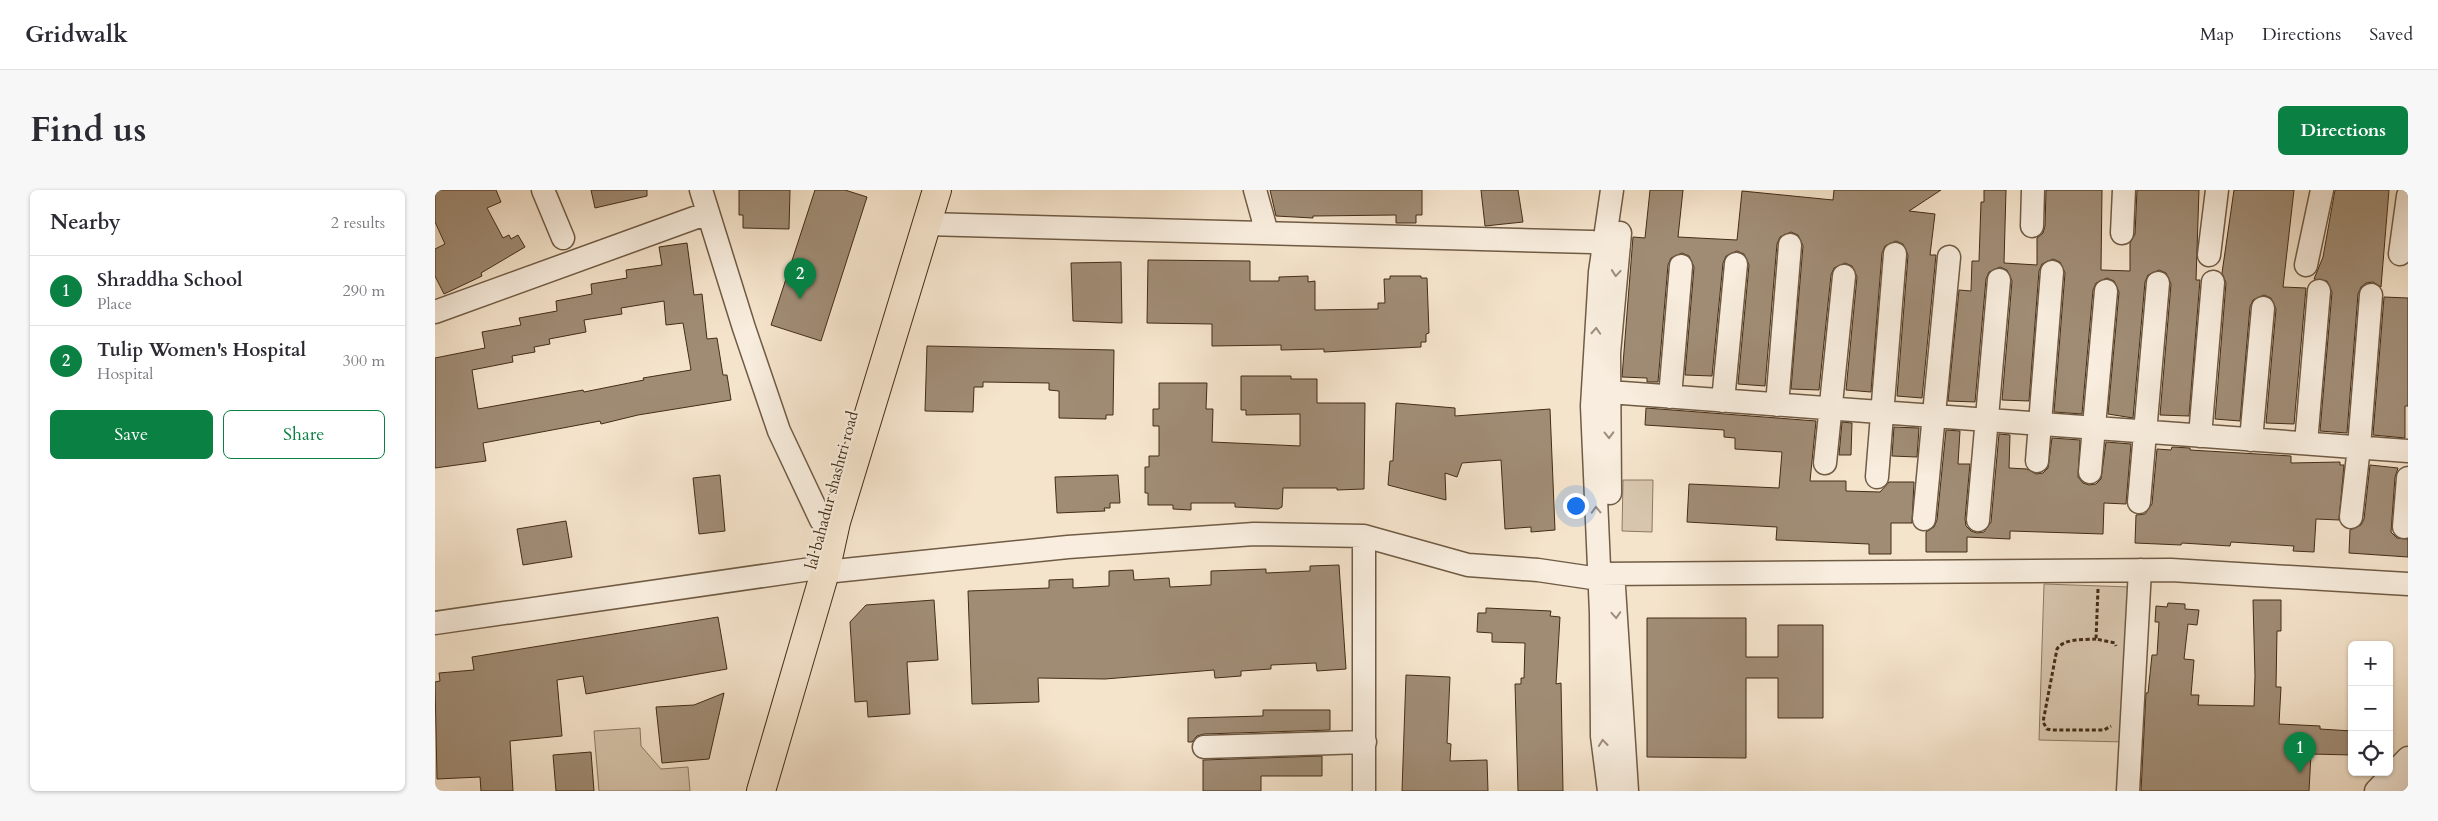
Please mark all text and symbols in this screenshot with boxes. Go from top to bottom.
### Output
text: Gridwalk [25,18,128,51]
text: Map [2200,22,2234,47]
text: Directions [2262,22,2341,47]
text: Saved [2369,22,2413,47]
text: Find us [30,106,146,154]
button: Directions [2278,106,2408,155]
text: Nearby [50,208,121,237]
text: 2 results [331,212,385,234]
pin: 2 [784,258,816,299]
text: Shraddha School [97,267,243,293]
one-way arrow [1611,269,1622,277]
text: 1 [62,280,70,302]
text: 290 m [343,280,385,302]
text: Place [97,293,132,315]
one-way arrow [1591,326,1602,334]
text: Tulip Women's Hospital [97,337,306,363]
text: 2 [62,350,70,372]
text: 300 m [343,350,385,372]
text: Hospital [97,363,153,385]
street label: lal bahadur shashtri road [800,408,864,571]
button: Save [50,410,213,459]
button: Share [223,410,385,459]
one-way arrow [1604,432,1614,439]
your location [1563,493,1589,519]
one-way arrow [1590,506,1601,514]
one-way arrow [1611,611,1622,619]
map controls [2348,641,2393,776]
button: + [2348,641,2393,686]
button: − [2348,686,2393,731]
button: locate [2348,731,2393,776]
pin: 1 [2284,732,2316,773]
one-way arrow [1598,738,1609,746]

